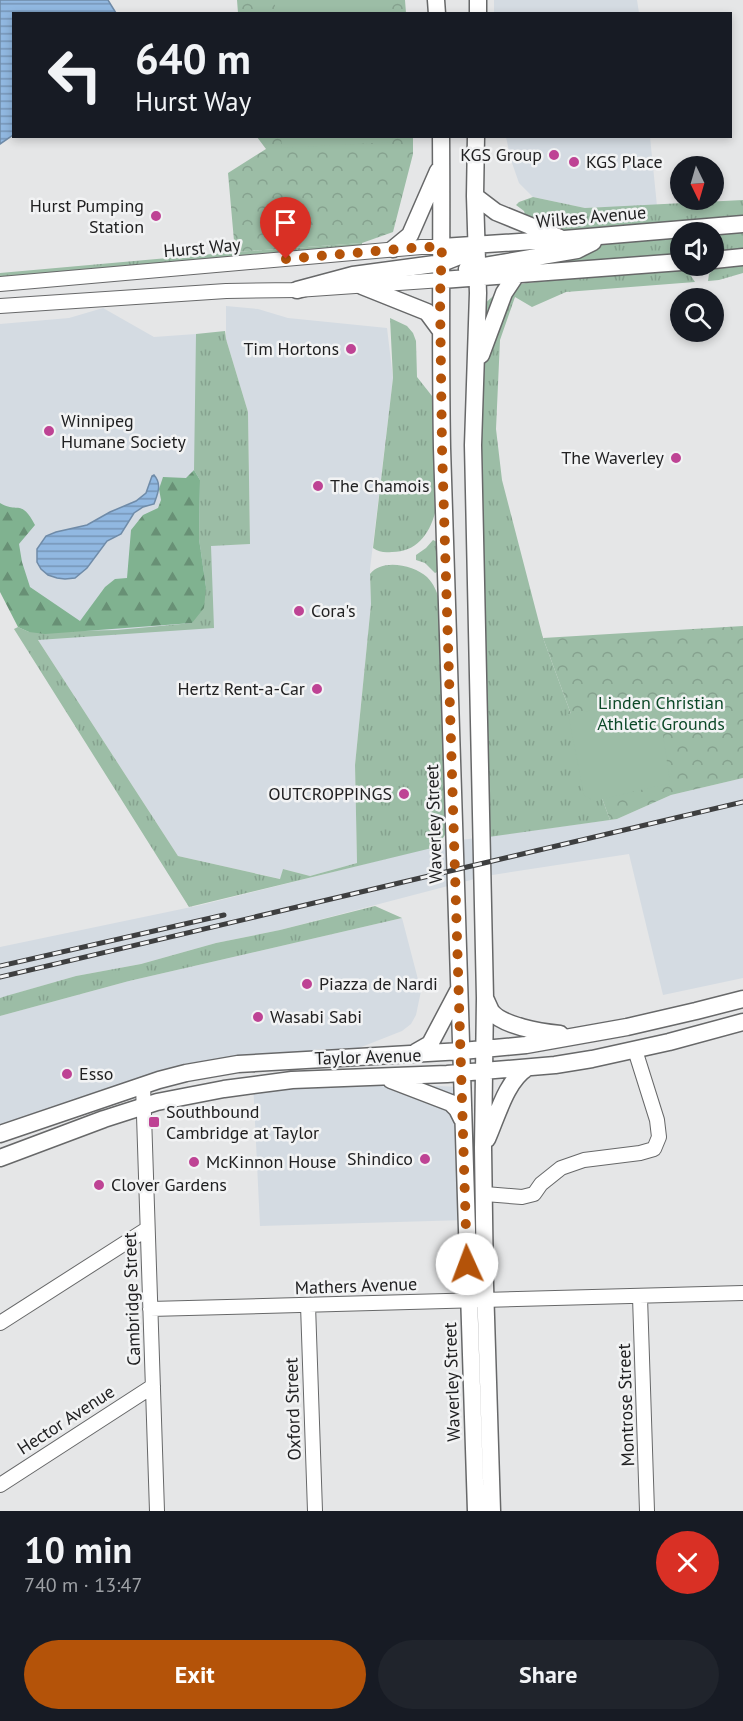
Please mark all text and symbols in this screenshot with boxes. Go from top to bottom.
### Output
text: 640 m [135,31,251,86]
icon: left [36,36,114,114]
text: Hurst Way [135,84,251,118]
place label: KGS Group [460,143,542,166]
marker: KGS Group [547,148,561,162]
place label: KGS Place [586,150,663,173]
marker: KGS Place [567,155,581,169]
north arrow [670,156,724,210]
map controls [670,156,724,342]
place label: Hurst Pumping Station [30,194,144,238]
pin [260,197,311,259]
street label: Wilkes Avenue [535,200,647,233]
icon: arrive [269,206,302,239]
marker: Hurst Pumping Station [149,209,163,223]
button: sound [670,222,724,276]
street label: Hurst Way [162,233,242,262]
button: search [670,288,724,342]
place label: Tim Hortons [243,337,339,360]
marker: Tim Hortons [344,342,358,356]
place label: Winnipeg Humane Society [61,409,187,453]
marker: Winnipeg Humane Society [42,424,56,438]
place label: The Waverley [561,446,665,469]
marker: The Waverley [669,451,683,465]
place label: The Chamois [330,474,430,497]
marker: The Chamois [311,479,325,493]
place label: Cora's [311,599,356,622]
marker: Cora's [292,604,306,618]
place label: Hertz Rent-a-Car [177,677,305,700]
marker: Hertz Rent-a-Car [310,682,324,696]
park label: Linden Christian Athletic Grounds [597,691,725,735]
street label: Waverley Street [420,764,447,884]
place label: OUTCROPPINGS [268,782,392,805]
marker: OUTCROPPINGS [397,787,411,801]
place label: Piazza de Nardi [319,972,438,995]
marker: Piazza de Nardi [300,977,314,991]
place label: Wasabi Sabi [270,1005,362,1028]
marker: Wasabi Sabi [251,1010,265,1024]
street label: Taylor Avenue [314,1043,422,1070]
place label: Esso [79,1062,113,1085]
marker: Esso [60,1067,74,1081]
place label: Southbound Cambridge at Taylor [166,1100,319,1144]
marker: Southbound Cambridge at Taylor [147,1115,161,1129]
place label: Shindico [347,1147,413,1170]
place label: McKinnon House [206,1150,336,1173]
marker: Shindico [418,1152,432,1166]
marker: McKinnon House [187,1155,201,1169]
place label: Clover Gardens [111,1173,227,1196]
marker: Clover Gardens [92,1178,106,1192]
street label: Cambridge Street [118,1232,145,1366]
position arrow [435,1232,499,1296]
street label: Mathers Avenue [294,1272,418,1299]
street label: Waverley Street [438,1322,465,1442]
street label: Montrose Street [612,1343,639,1467]
street label: Oxford Street [279,1357,306,1461]
street label: Hector Avenue [13,1380,119,1460]
text: 10 min [24,1526,132,1573]
button: close [656,1531,719,1594]
text: 740 m · 13:47 [24,1572,142,1598]
button: Exit [24,1640,366,1709]
button: Share [378,1640,719,1709]

